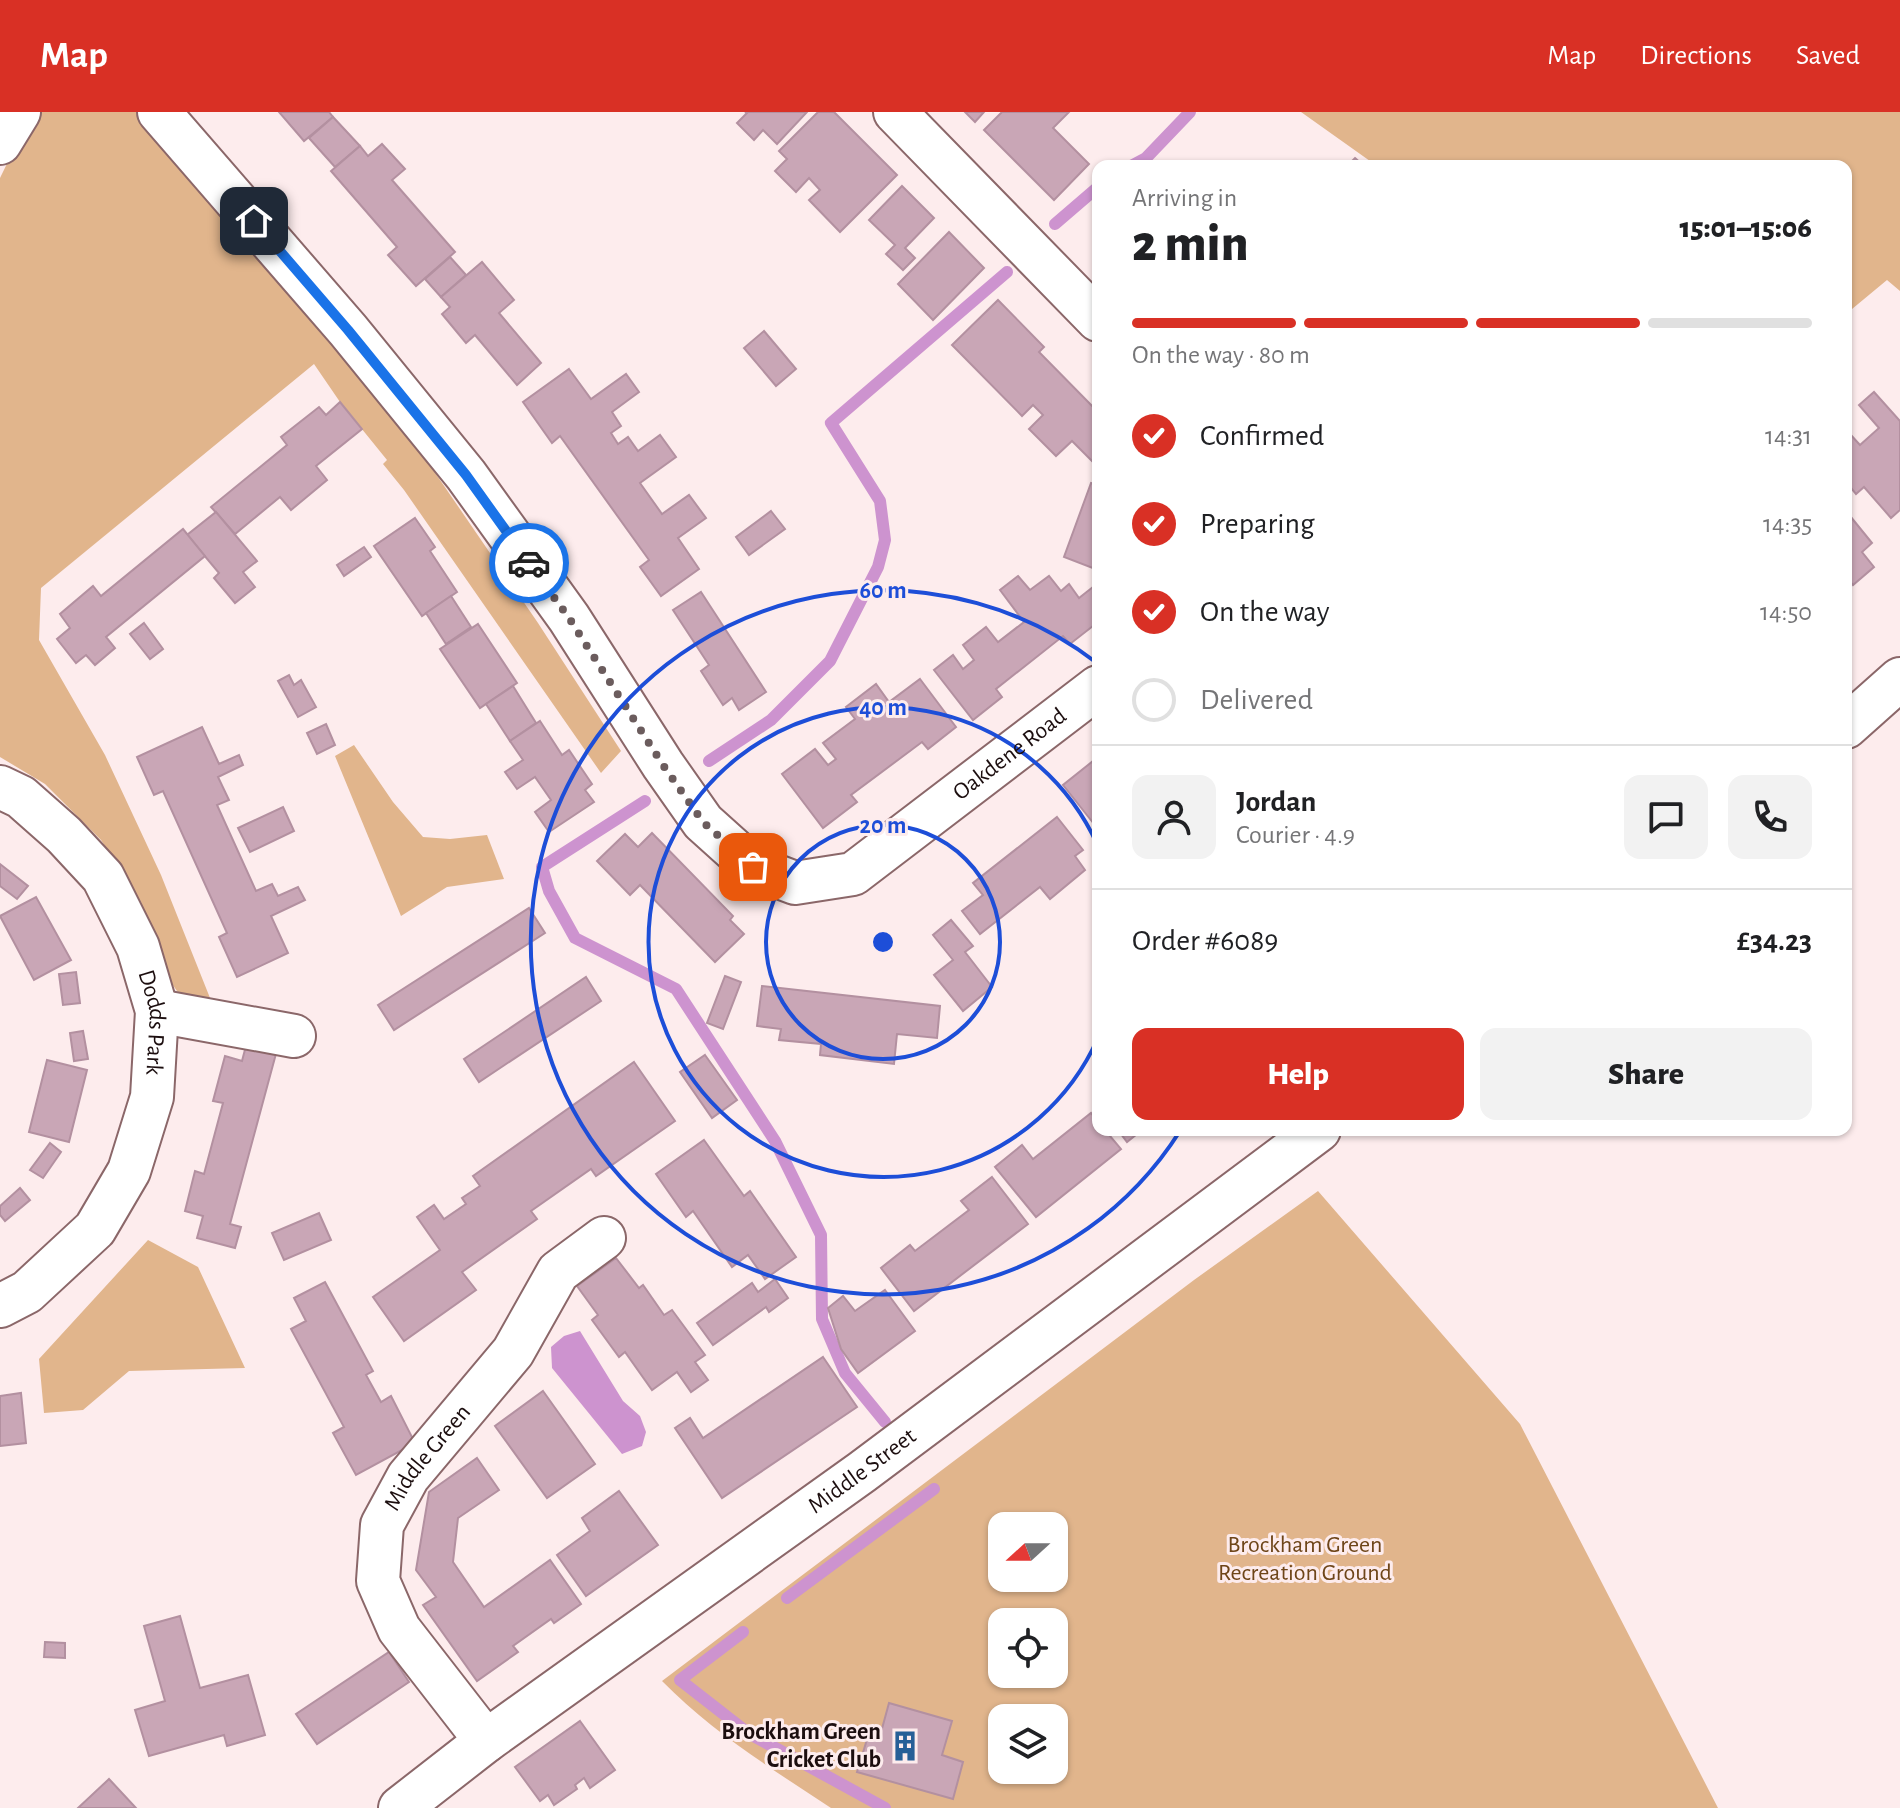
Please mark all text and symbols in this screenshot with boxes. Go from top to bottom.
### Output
text: Map [40,37,108,75]
text: Map [1547,42,1596,70]
text: Directions [1640,42,1752,70]
text: Saved [1796,42,1860,70]
text: Arriving in [1132,185,1237,211]
pin [220,187,288,255]
icon: home [232,199,276,243]
text: 15:01–15:06 [1680,213,1812,243]
text: 2 min [1132,218,1248,270]
text: On the way · 80 m [1132,342,1310,368]
icon: check [1132,414,1176,458]
text: Confirmed [1200,421,1324,451]
text: 14:31 [1765,423,1812,449]
icon: check [1132,502,1176,546]
text: Preparing [1200,509,1315,539]
text: 14:35 [1763,511,1812,537]
courier [489,523,569,603]
icon: car [507,541,551,585]
text: 60 m [859,579,907,603]
icon: check [1132,590,1176,634]
text: On the way [1200,597,1329,627]
text: 14:50 [1760,599,1812,625]
text: Delivered [1200,685,1313,715]
text: 40 m [859,696,907,720]
street label: Oakdene Road [949,704,1071,805]
button: person [1132,775,1216,859]
button: chat [1624,775,1708,859]
button: phone [1728,775,1812,859]
text: Jordan [1236,787,1316,817]
text: 20 m [860,814,906,838]
text: Courier · 4.9 [1236,822,1355,848]
pin [719,833,787,901]
icon: bag [731,845,775,889]
text: Order #6089 [1132,926,1278,956]
text: £34.23 [1737,926,1812,956]
centre of rings [869,928,897,956]
street label: Dodds Park [133,967,169,1076]
button: Help [1132,1028,1464,1120]
button: Share [1480,1028,1812,1120]
street label: Middle Green [380,1400,475,1515]
street label: Middle Street [804,1424,921,1518]
north arrow [988,1512,1068,1592]
map controls [988,1512,1068,1784]
park label: Brockham Green Recreation Ground [1218,1533,1392,1585]
button: locate [988,1608,1068,1688]
button: layers [988,1704,1068,1784]
place label: Brockham Green Cricket Club [721,1720,881,1772]
building icon: Brockham Green Cricket Club [888,1729,922,1763]

